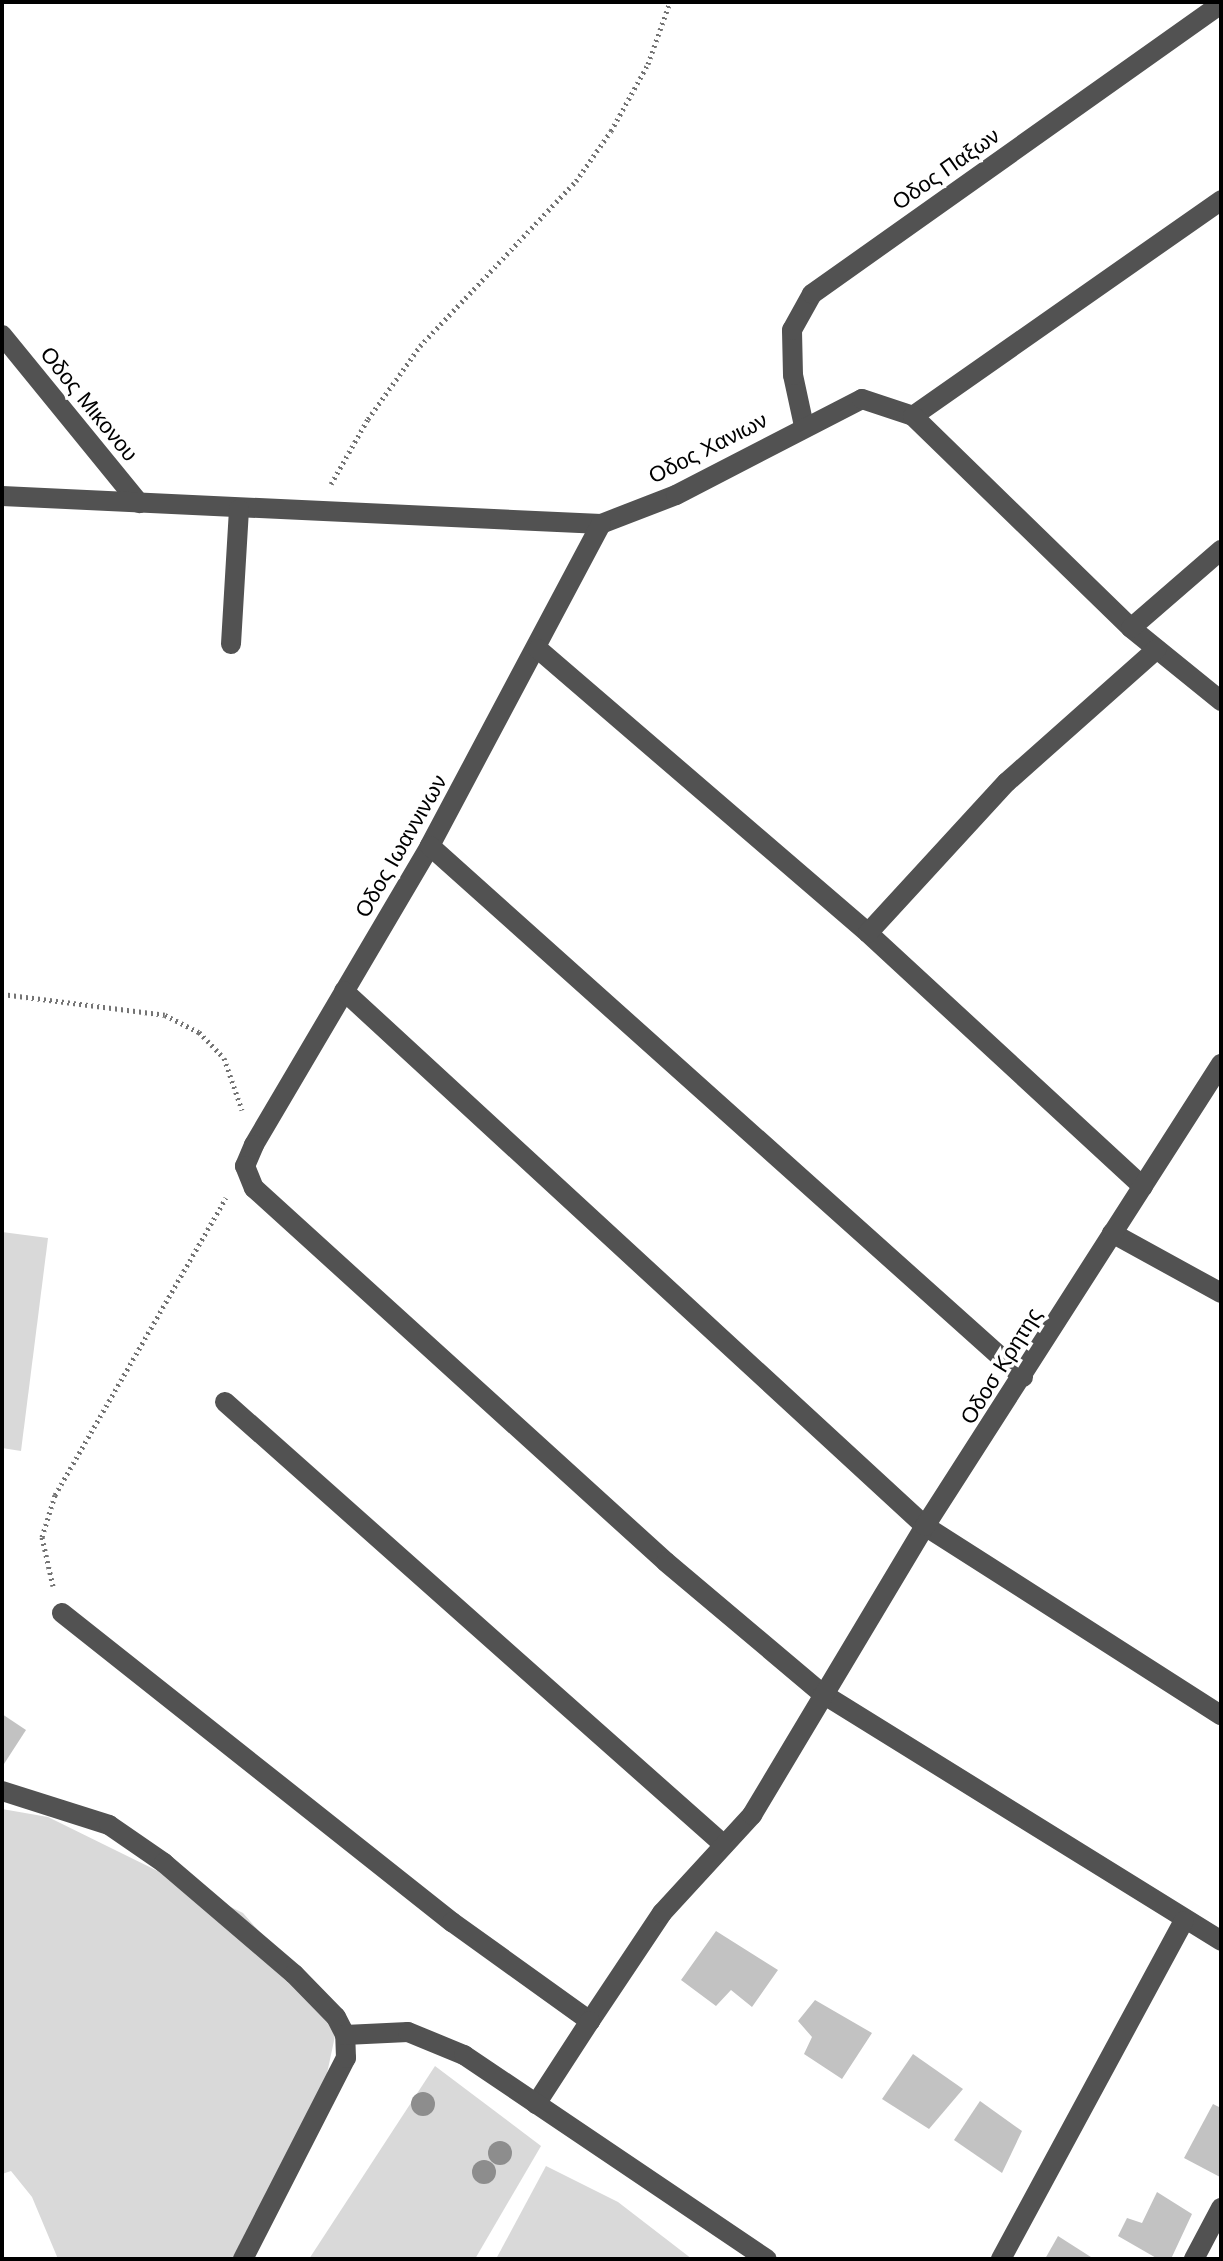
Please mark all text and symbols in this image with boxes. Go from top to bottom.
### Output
street label: Οδος Παξων [887,122,1005,216]
street label: Οδος Μικονου [35,341,143,467]
street label: Οδος Χανιων [644,407,772,489]
street label: Οδος Ιωαννινων [349,770,453,922]
street label: Οδοσ Κρητης [955,1303,1047,1429]

